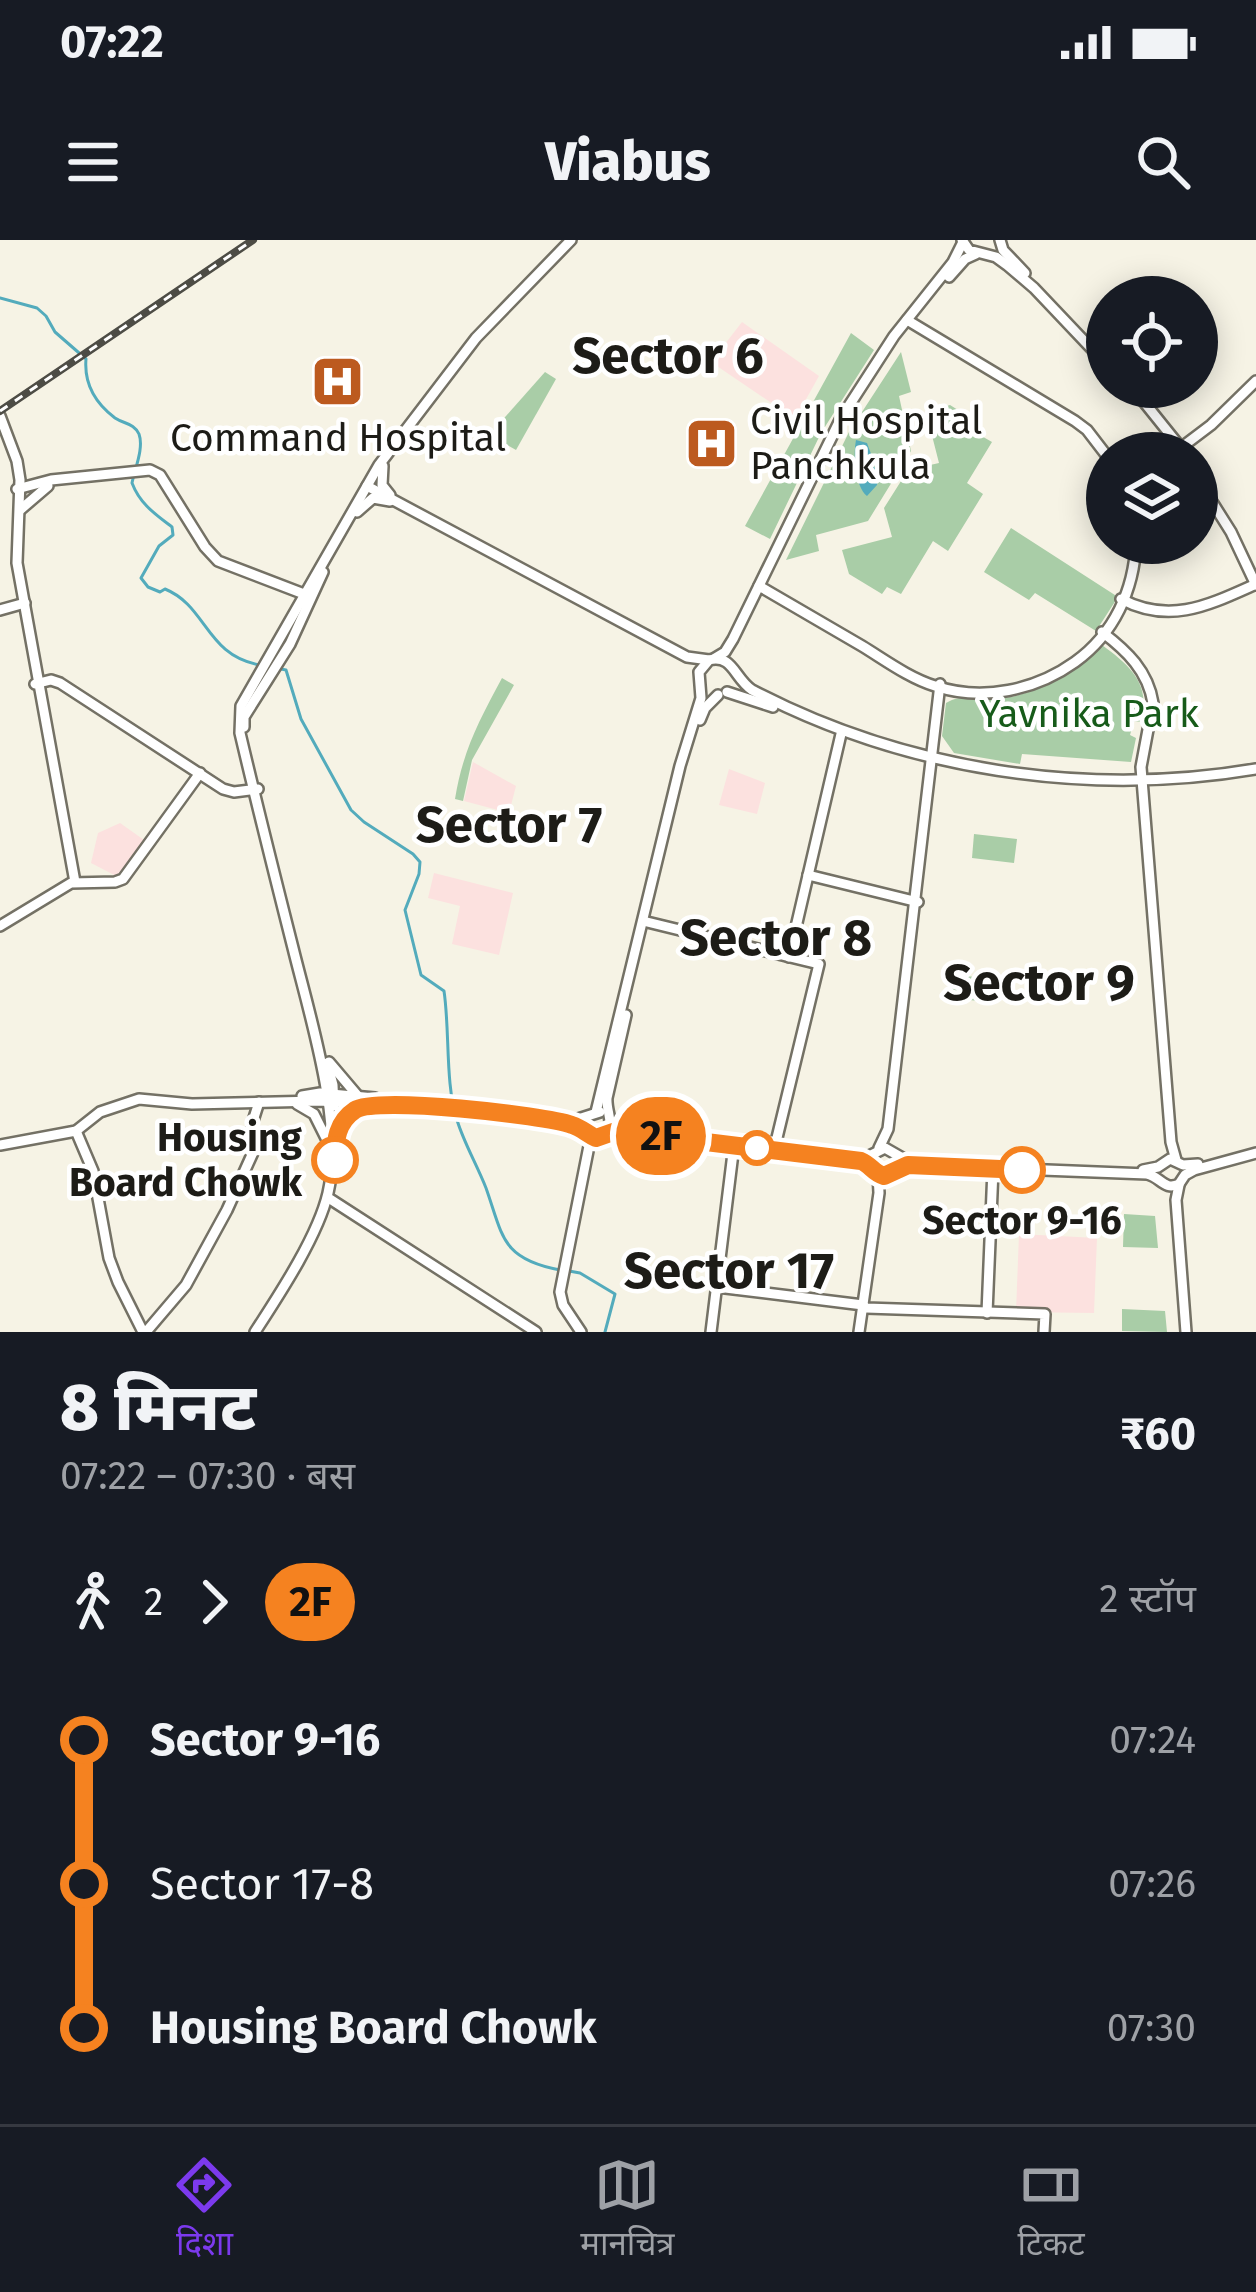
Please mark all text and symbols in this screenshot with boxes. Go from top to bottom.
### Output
text: 07:22 [60,15,164,69]
icon: menu [60,129,126,195]
icon: search [1130,129,1196,195]
text: Viabus [545,130,711,194]
map controls [1086,276,1218,564]
button: locate [1086,276,1218,408]
district label: Sector 6 [572,325,764,387]
hospital icon: Command Hospital [310,353,366,409]
place label: Civil Hospital Panchkula [750,398,983,489]
place label: Command Hospital [170,415,506,461]
hospital icon: Civil Hospital Panchkula [683,415,739,471]
button: layers [1086,432,1218,564]
park label: Yavnika Park [979,691,1199,737]
district label: Sector 7 [416,794,602,856]
district label: Sector 8 [680,907,872,969]
district label: Sector 9 [943,952,1135,1014]
line badge: 2F [607,1097,715,1175]
text: 2F [640,1111,682,1161]
place label: Housing Board Chowk [69,1115,303,1206]
unlabelled marker [741,1132,773,1164]
marker: Housing Board Chowk [313,1138,357,1182]
marker: Sector 9-16 [1000,1148,1044,1192]
place label: Sector 9-16 [922,1198,1122,1244]
district label: Sector 17 [624,1240,834,1302]
text: 8 मिनट [60,1368,256,1447]
text: ₹60 [1120,1407,1196,1461]
text: 07:22 – 07:30 · बस [60,1453,355,1499]
icon: walk [60,1569,126,1635]
icon: forward [181,1569,247,1635]
text: 2 स्टॉप [1099,1576,1196,1622]
text: 2F [289,1577,331,1627]
text: 2 [144,1579,163,1625]
text: Sector 9-16 [150,1713,380,1767]
text: 07:24 [1109,1717,1196,1763]
text: Sector 17-8 [150,1857,374,1911]
text: 07:26 [1108,1861,1196,1907]
text: Housing Board Chowk [150,2001,597,2055]
text: 07:30 [1107,2005,1196,2051]
tab: दिशा [171,2152,237,2268]
tab: मानचित्र [580,2152,675,2268]
tab: टिकट [1017,2152,1085,2268]

